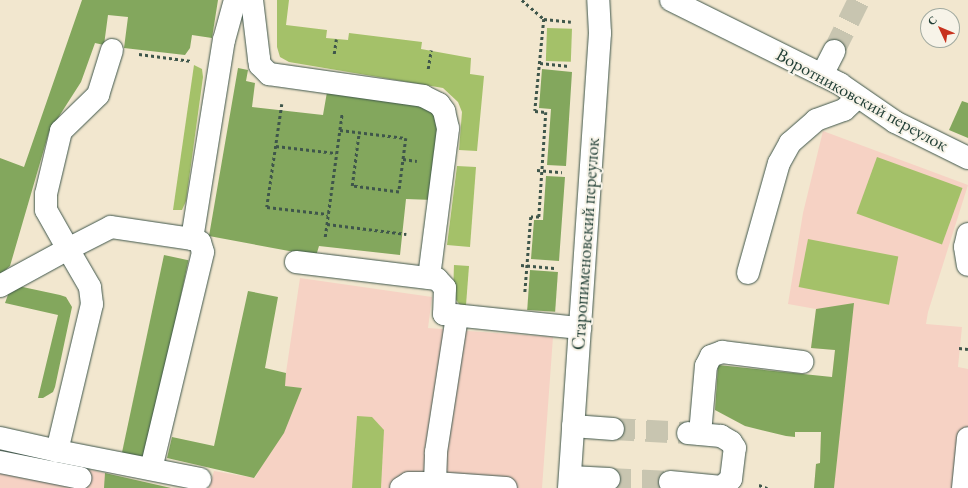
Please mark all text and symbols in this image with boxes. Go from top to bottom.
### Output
north arrow [920,8,960,48]
text: С [924,13,940,28]
street label: Воротниковский переулок [772,44,952,156]
street label: Старопименовский переулок [568,137,604,351]

